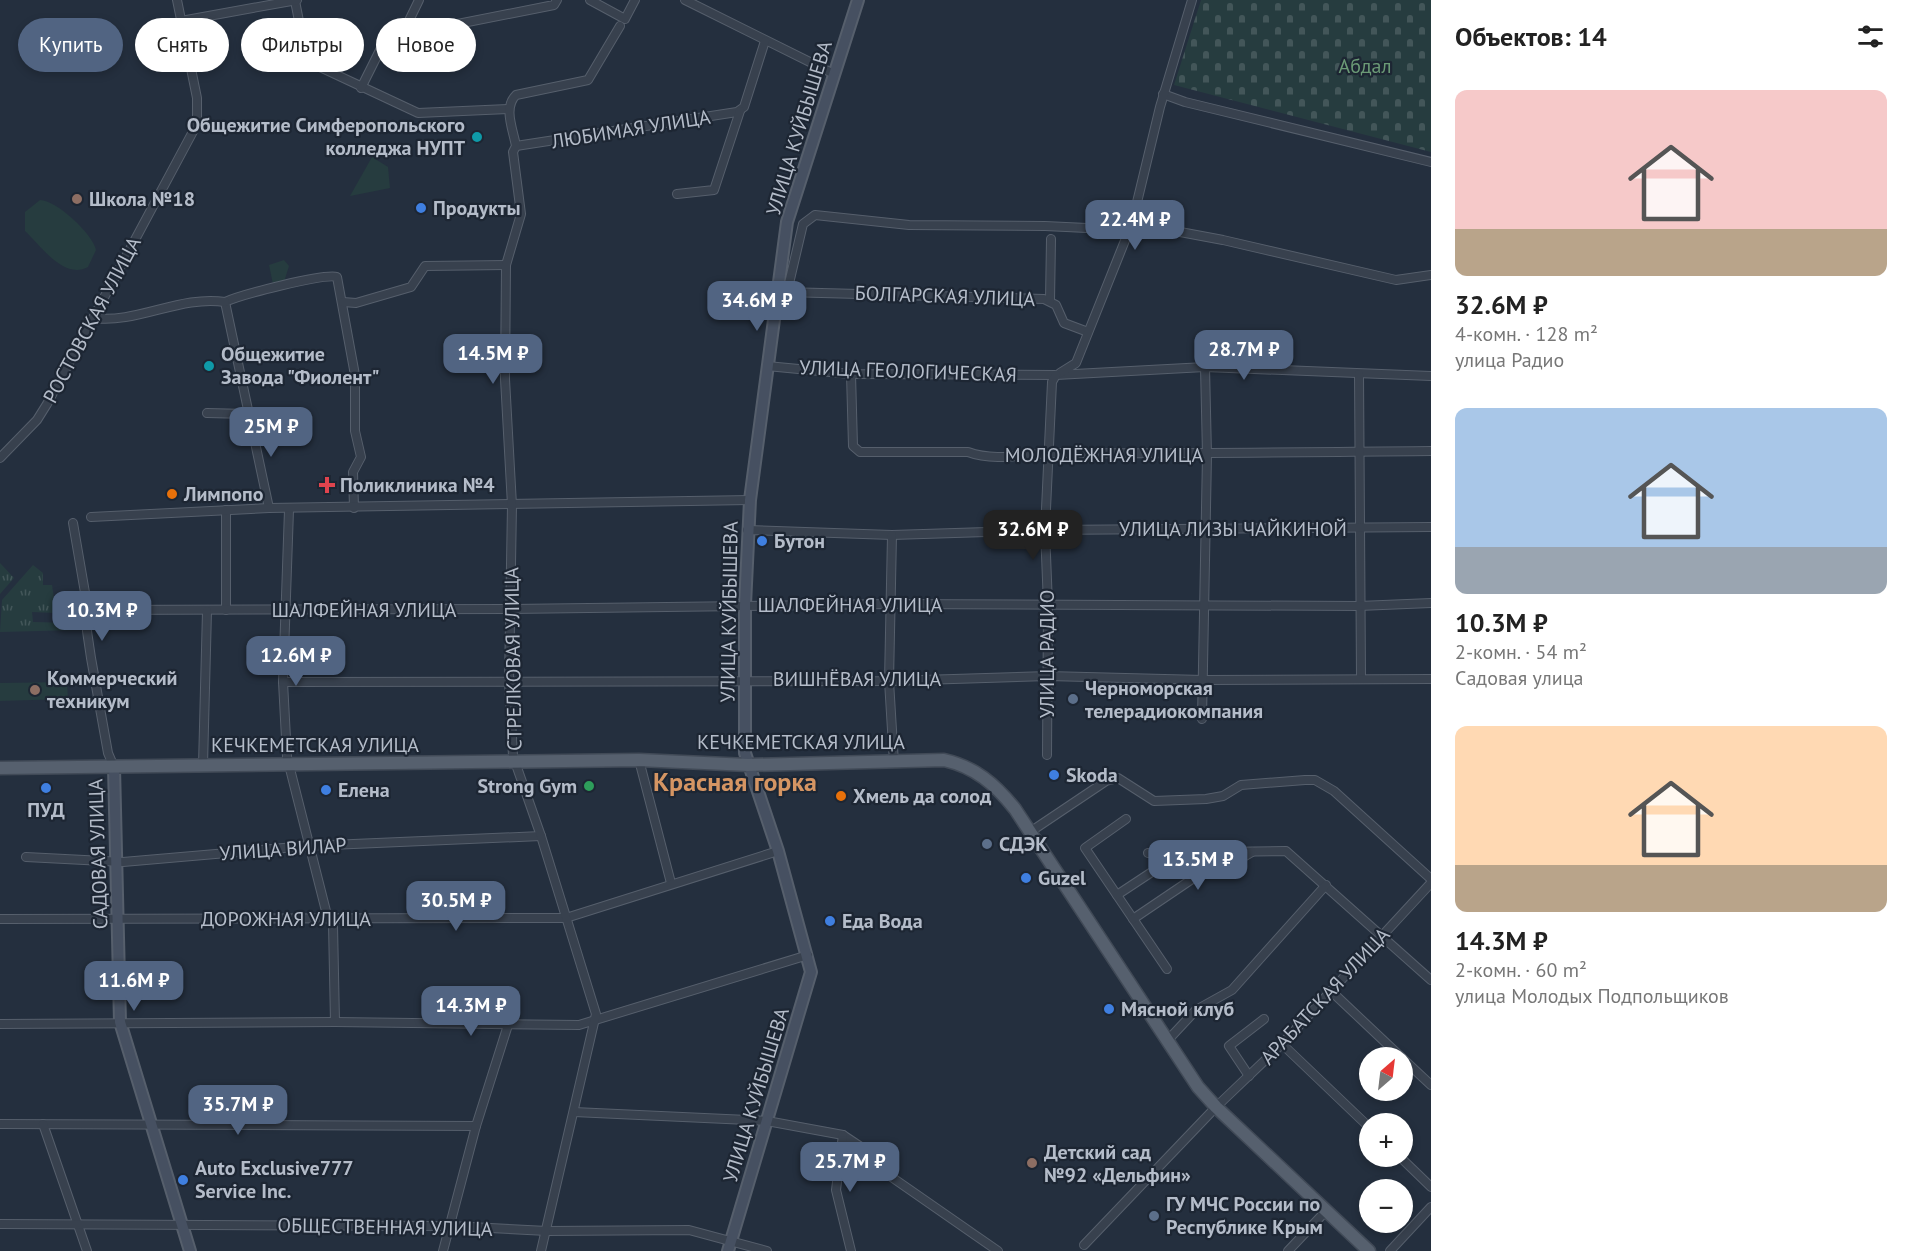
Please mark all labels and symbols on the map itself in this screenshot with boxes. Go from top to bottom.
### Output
street label: УЛИЦА КУЙБЫШЕВА [760,37,838,219]
park label: Абдал [1338,53,1392,79]
street label: ЛЮБИМАЯ УЛИЦА [549,104,713,155]
place label: Общежитие Симферопольского колледжа НУПТ [187,112,466,161]
marker: Общежитие Симферопольского колледжа НУПТ [470,130,484,144]
place label: Школа №18 [89,186,195,212]
marker: Школа №18 [70,192,84,206]
place label: Продукты [433,195,520,221]
pin: 22.4M ₽ [1080,200,1190,251]
marker: Продукты [414,201,428,215]
street label: РОСТОВСКАЯ УЛИЦА [37,232,147,408]
street label: БОЛГАРСКАЯ УЛИЦА [854,280,1036,312]
pin: 34.6M ₽ [702,281,812,332]
pin: 28.7M ₽ [1189,330,1299,381]
pin: 14.5M ₽ [438,334,548,385]
place label: Общежитие Завода "Фиолент" [221,341,379,390]
street label: УЛИЦА ГЕОЛОГИЧЕСКАЯ [799,354,1017,388]
marker: Общежитие Завода "Фиолент" [202,359,216,373]
pin: 25M ₽ [229,407,313,458]
street label: МОЛОДЁЖНАЯ УЛИЦА [1005,442,1203,468]
place label: Поликлиника №4 [340,472,495,498]
marker: Поликлиника №4 [318,476,336,494]
place label: Лимпопо [183,481,264,507]
marker: Лимпопо [165,487,179,501]
pin: 32.6M ₽ [978,510,1088,561]
street label: УЛИЦА ЛИЗЫ ЧАЙКИНОЙ [1119,516,1347,542]
street label: УЛИЦА КУЙБЫШЕВА [714,521,744,703]
place label: Бутон [774,528,825,554]
marker: Бутон [755,534,769,548]
street label: СТРЕЛКОВАЯ УЛИЦА [498,567,528,751]
street label: УЛИЦА РАДИО [1034,590,1060,718]
pin: 10.3M ₽ [47,591,157,642]
street label: ШАЛФЕЙНАЯ УЛИЦА [758,592,943,618]
street label: ШАЛФЕЙНАЯ УЛИЦА [272,597,457,623]
pin: 12.6M ₽ [241,636,351,687]
place label: Коммерческий техникум [47,665,177,714]
street label: ВИШНЁВАЯ УЛИЦА [773,666,942,692]
place label: Черноморская телерадиокомпания [1085,675,1263,724]
marker: Коммерческий техникум [28,683,42,697]
marker: Черноморская телерадиокомпания [1066,692,1080,706]
street label: КЕЧКЕМЕТСКАЯ УЛИЦА [697,729,905,755]
street label: КЕЧКЕМЕТСКАЯ УЛИЦА [211,732,419,758]
place label: Skoda [1066,762,1118,788]
district label: Красная горка [653,765,817,798]
marker: Skoda [1047,768,1061,782]
place label: Strong Gym [477,773,577,799]
place label: Елена [338,777,390,803]
street label: САДОВАЯ УЛИЦА [82,778,114,930]
marker: Strong Gym [582,779,596,793]
marker: ПУД [39,781,53,795]
marker: Елена [319,783,333,797]
place label: Хмель да солод [853,783,992,809]
marker: Хмель да солод [834,789,848,803]
place label: ПУД [27,797,65,823]
place label: СДЭК [999,831,1048,857]
street label: УЛИЦА ВИЛАР [219,832,347,866]
marker: СДЭК [980,837,994,851]
pin: 13.5M ₽ [1143,840,1253,891]
place label: Guzel [1038,865,1086,891]
marker: Guzel [1019,871,1033,885]
pin: 30.5M ₽ [401,881,511,932]
street label: ДОРОЖНАЯ УЛИЦА [201,906,371,932]
place label: Еда Вода [842,908,923,934]
marker: Еда Вода [823,914,837,928]
street label: АРАБАТСКАЯ УЛИЦА [1255,922,1396,1070]
pin: 11.6M ₽ [79,961,189,1012]
pin: 14.3M ₽ [416,986,526,1037]
place label: Мясной клуб [1121,996,1234,1022]
marker: Мясной клуб [1102,1002,1116,1016]
street label: УЛИЦА КУЙБЫШЕВА [717,1004,795,1186]
north arrow [1359,1047,1413,1101]
pin: 35.7M ₽ [183,1085,293,1136]
place label: Детский сад №92 «Дельфин» [1044,1139,1191,1188]
pin: 25.7M ₽ [795,1142,905,1193]
place label: Auto Exclusive777 Service Inc. [195,1155,354,1204]
marker: Детский сад №92 «Дельфин» [1025,1156,1039,1170]
marker: Auto Exclusive777 Service Inc. [176,1173,190,1187]
place label: ГУ МЧС России по Республике Крым [1166,1191,1323,1240]
marker: ГУ МЧС России по Республике Крым [1147,1209,1161,1223]
street label: ОБЩЕСТВЕННАЯ УЛИЦА [277,1212,493,1242]

